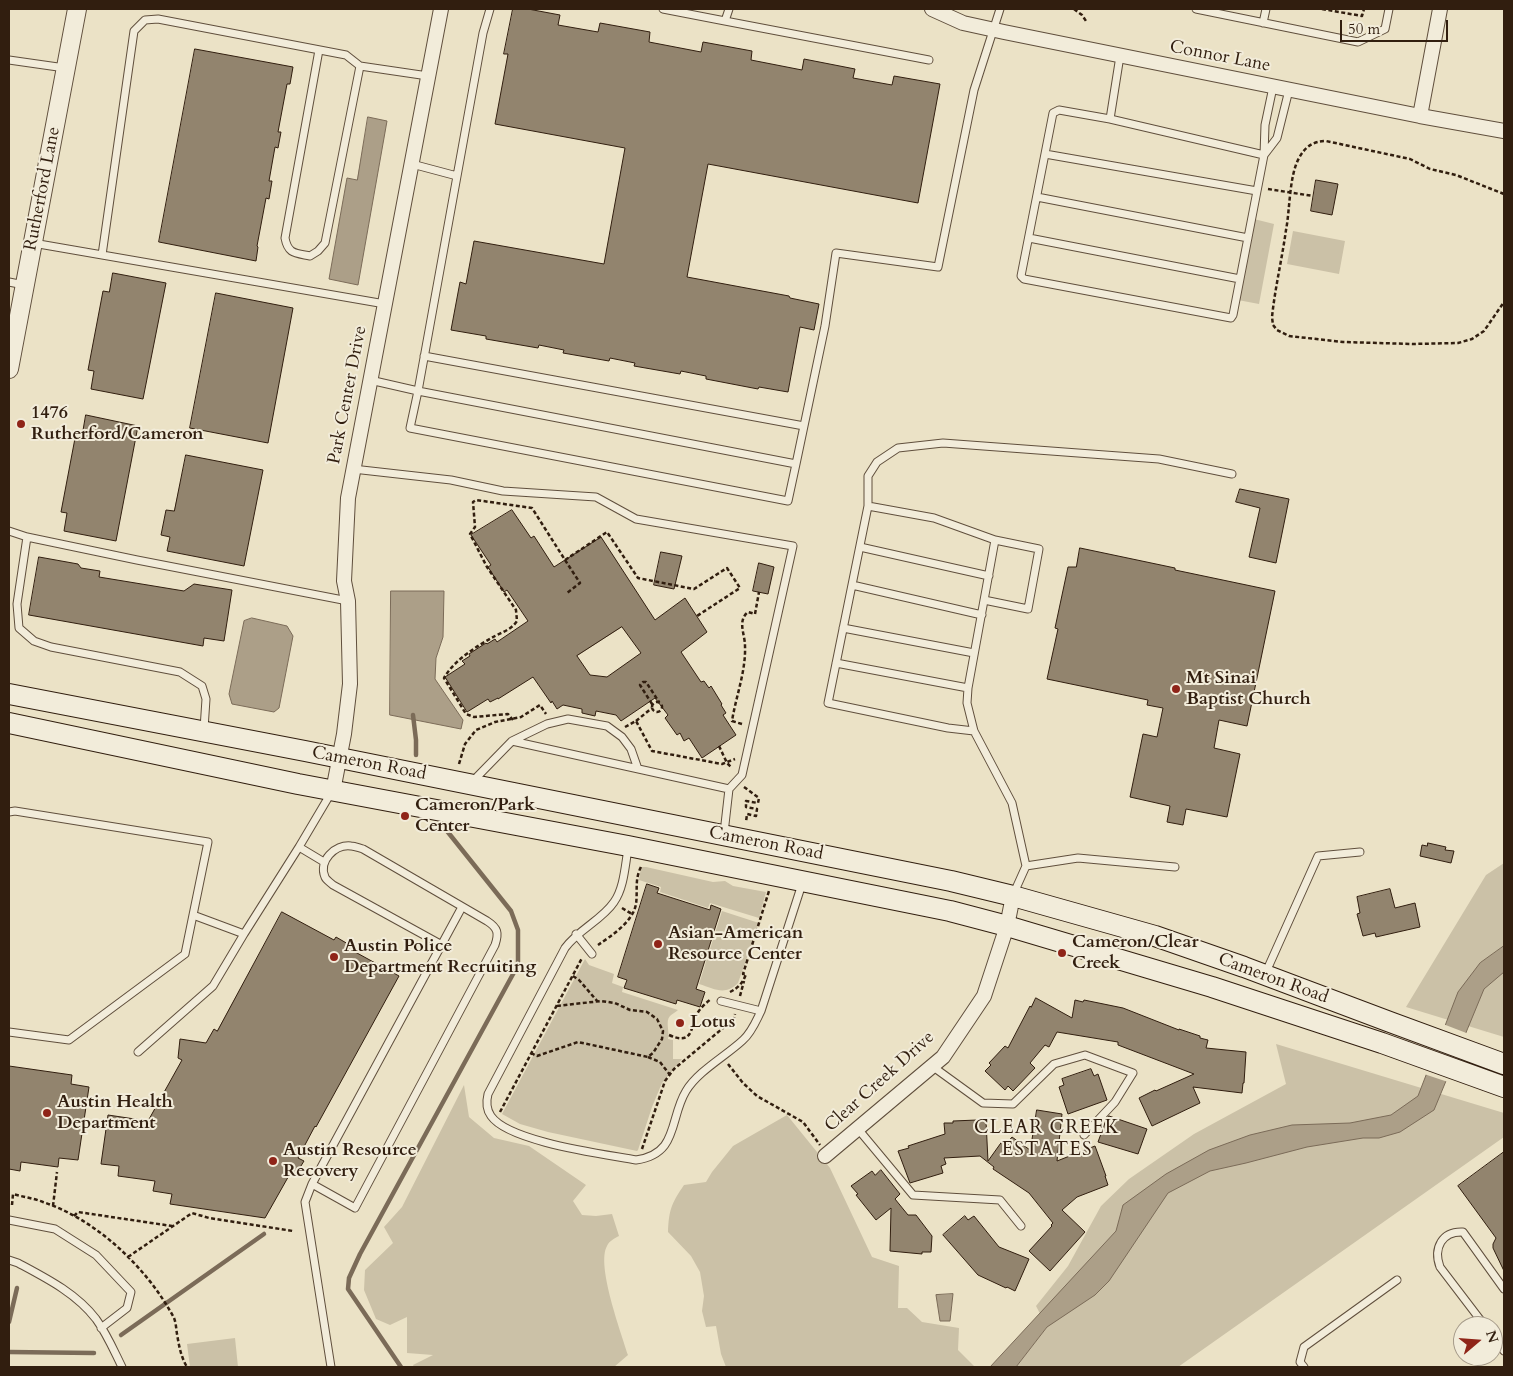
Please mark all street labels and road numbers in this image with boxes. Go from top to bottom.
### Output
street label: Connor Lane [1168,37,1272,77]
street label: Rutherford Lane [20,125,66,253]
street label: Park Center Drive [324,324,372,466]
street label: Cameron Road [310,742,428,786]
street label: Cameron Road [707,822,825,866]
street label: Cameron Road [1215,949,1331,1009]
street label: Clear Creek Drive [821,1027,939,1137]

